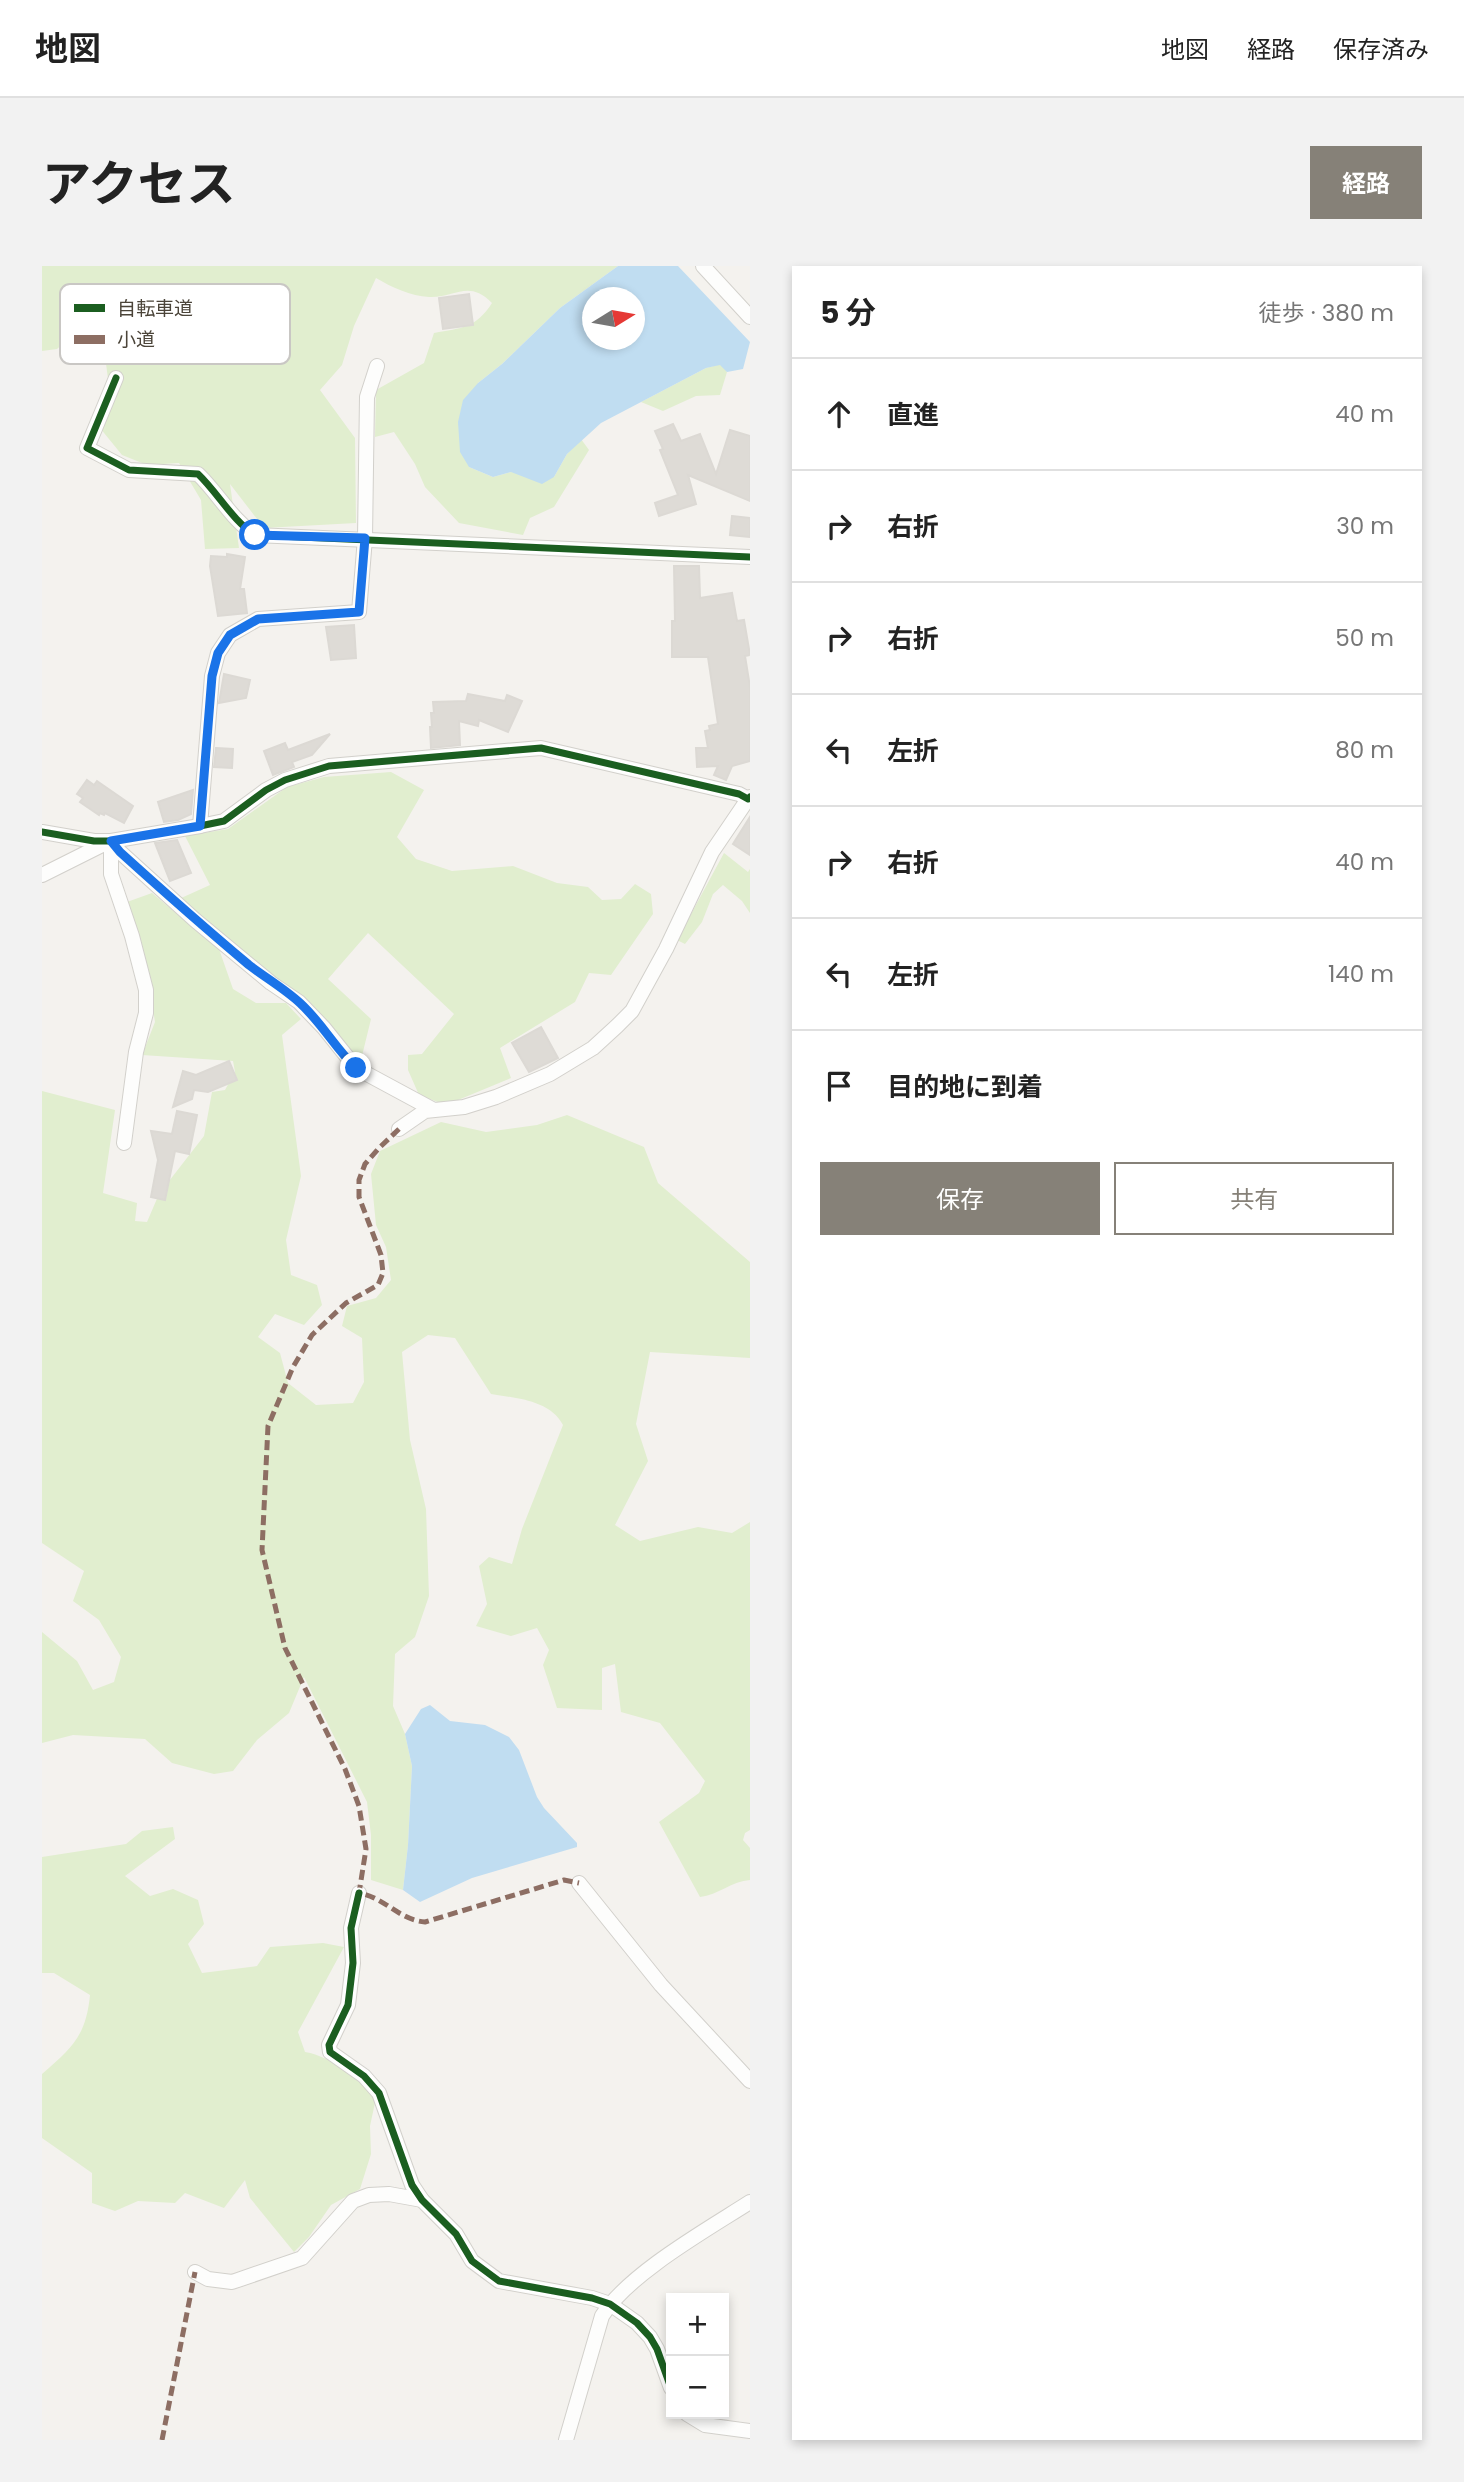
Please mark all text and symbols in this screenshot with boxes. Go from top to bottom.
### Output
text: 地図 [35,25,101,72]
text: 地図 [1161,33,1209,66]
text: 経路 [1247,33,1295,66]
text: 保存済み [1333,33,1429,66]
button: 経路 [1310,146,1422,219]
text: アクセス [42,150,236,218]
legend [60,284,290,364]
north arrow [582,287,645,350]
text: 5 分 [820,291,876,334]
text: 自転車道 [117,295,193,322]
text: 徒歩 · 380 m [1259,297,1394,329]
text: 小道 [117,326,155,353]
icon: ahead [820,395,858,433]
text: 直進 [887,397,939,433]
text: 40 m [1335,398,1394,430]
icon: right [820,507,858,545]
text: 右折 [887,509,939,545]
text: 30 m [1336,510,1394,542]
route start [239,519,270,550]
icon: right [820,619,858,657]
text: 右折 [887,621,939,657]
text: 50 m [1335,622,1394,654]
icon: left [820,731,858,769]
text: 左折 [887,733,939,769]
text: 80 m [1335,734,1394,766]
icon: right [820,843,858,881]
text: 右折 [887,845,939,881]
text: 40 m [1335,846,1394,878]
icon: left [820,955,858,993]
text: 左折 [887,957,939,993]
text: 140 m [1328,958,1394,990]
route end [340,1052,371,1083]
icon: arrive [820,1067,858,1105]
text: 目的地に到着 [887,1069,1043,1105]
button: 保存 [820,1162,1100,1235]
button: 共有 [1114,1162,1394,1235]
map controls [666,2293,729,2419]
button: + [666,2293,729,2356]
button: − [666,2356,729,2419]

